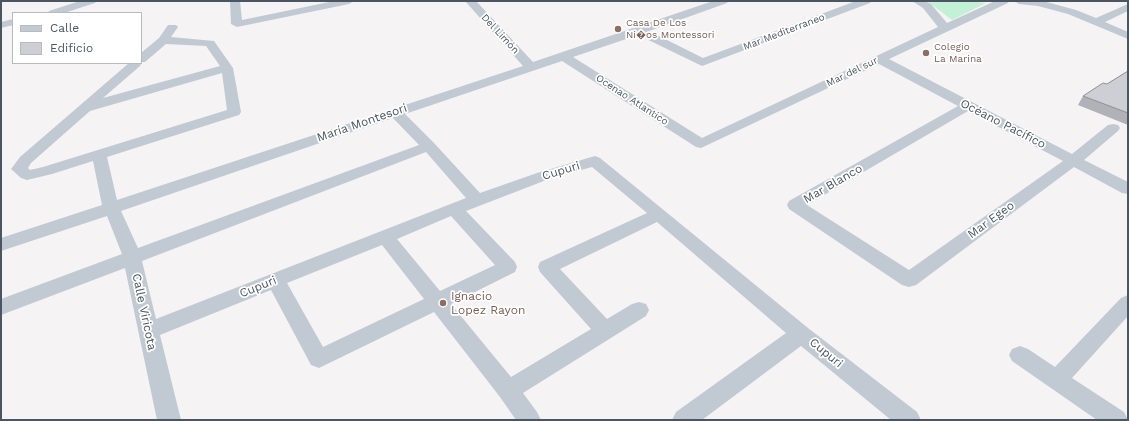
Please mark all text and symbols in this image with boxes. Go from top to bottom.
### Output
street label: Mar Mediterraneo [742,11,826,53]
legend [12,12,142,64]
street label: Del Limón [479,12,521,56]
place label: Casa De Los Ni�os Montessori [626,17,714,40]
text: Calle [50,21,79,35]
marker: Casa De Los Ni�os Montessori [613,24,623,34]
text: Edificio [50,41,93,55]
place label: Colegio La Marina [934,41,982,64]
marker: Colegio La Marina [921,48,931,58]
street label: Mar del sur [824,54,880,90]
street label: Ocenao Atlantico [594,72,670,128]
street label: Océano Pacífico [958,96,1048,152]
street label: María Montesori [315,101,409,145]
street label: Cupuri [540,158,582,184]
street label: Mar Blanco [801,161,865,207]
street label: Mar Egeo [965,198,1017,242]
street label: Calle Viricota [129,272,159,352]
street label: Cupuri [237,273,279,301]
place label: Ignacio Lopez Rayon [451,289,525,317]
marker: Ignacio Lopez Rayon [438,298,448,308]
street label: Cupuri [806,335,846,371]

